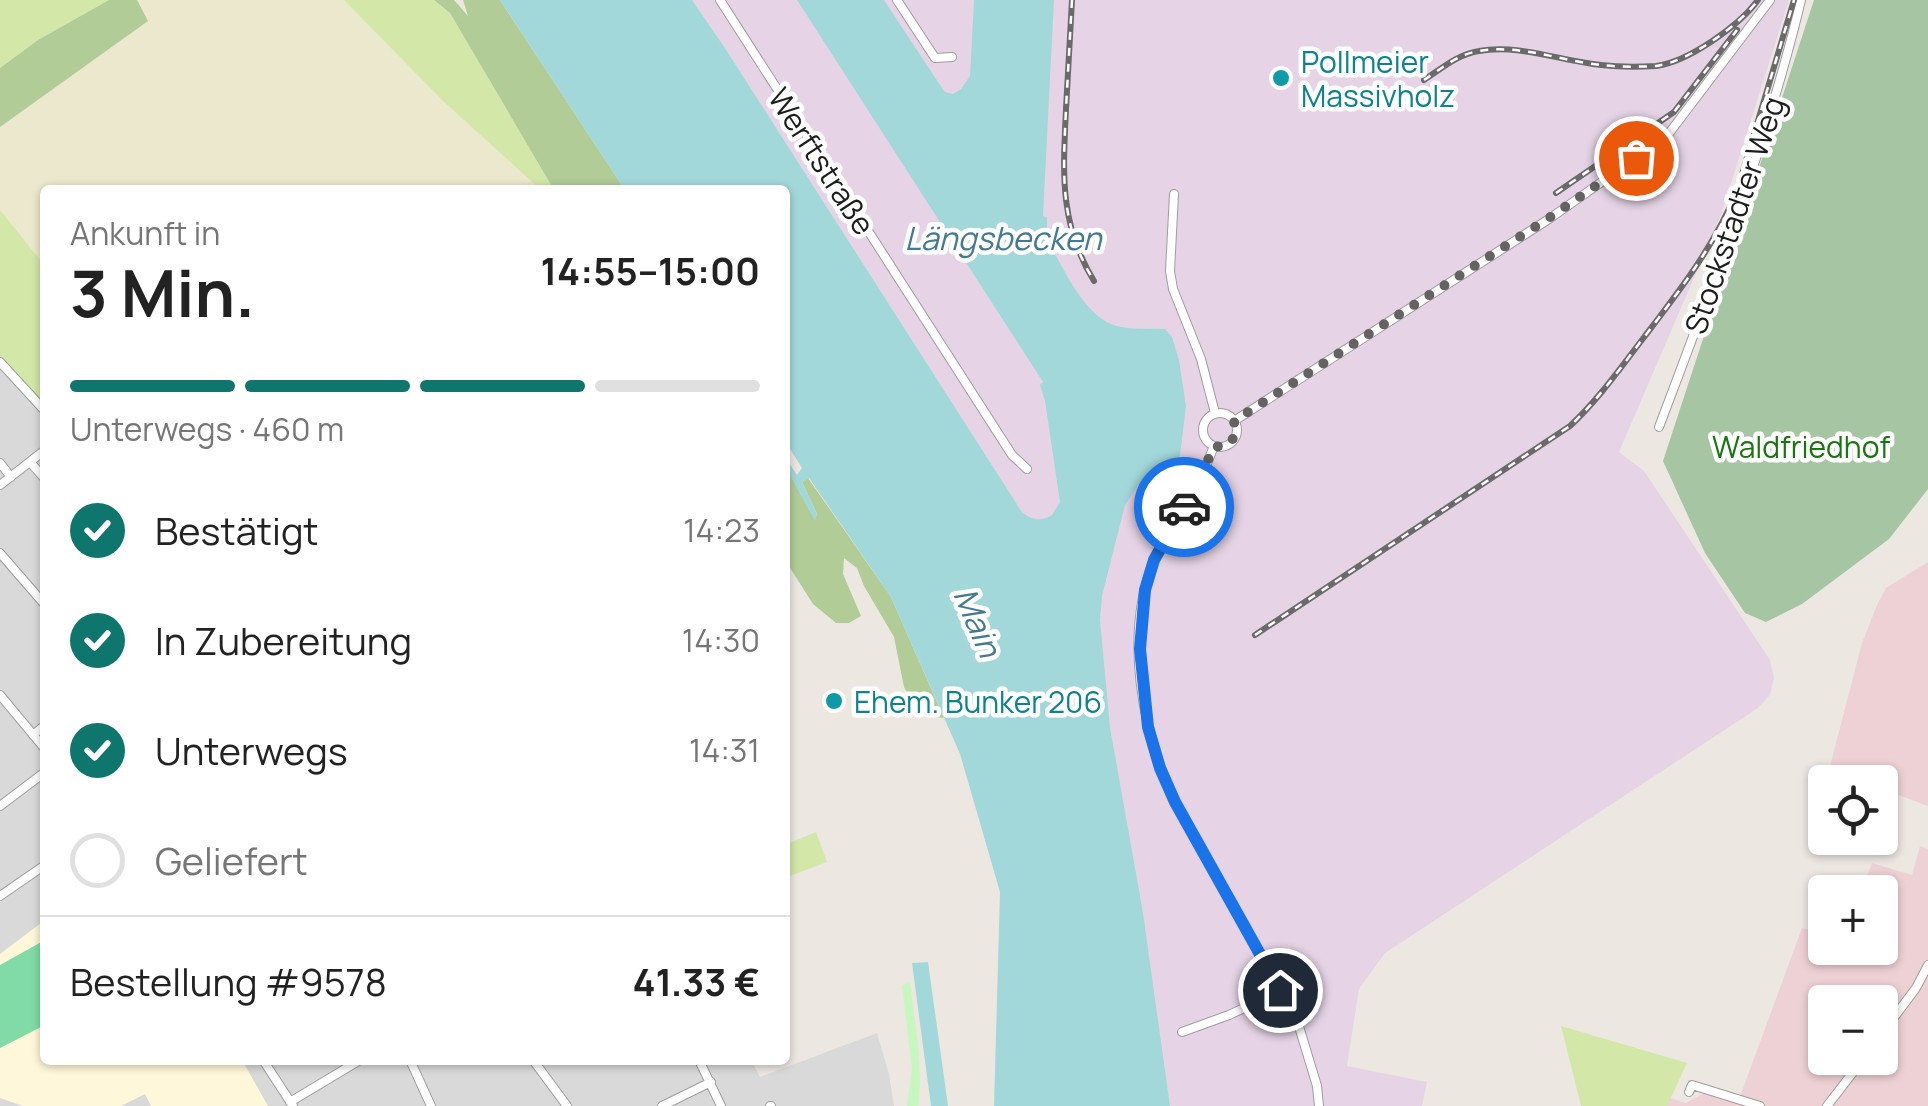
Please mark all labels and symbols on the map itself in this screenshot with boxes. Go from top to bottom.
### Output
place label: Pollmeier Massivholz [1301,41,1455,116]
marker: Pollmeier Massivholz [1270,67,1292,89]
street label: Werftstraße [759,80,885,242]
street label: Stockstadter Weg [1674,91,1794,339]
pin [1594,116,1679,201]
water label: Längsbecken [904,216,1102,260]
park label: Waldfriedhof [1712,426,1890,467]
courier [1134,457,1234,557]
water label: Main [944,581,1013,664]
place label: Ehem. Bunker 206 [854,681,1102,722]
marker: Ehem. Bunker 206 [823,690,845,712]
pin [1238,948,1323,1033]

